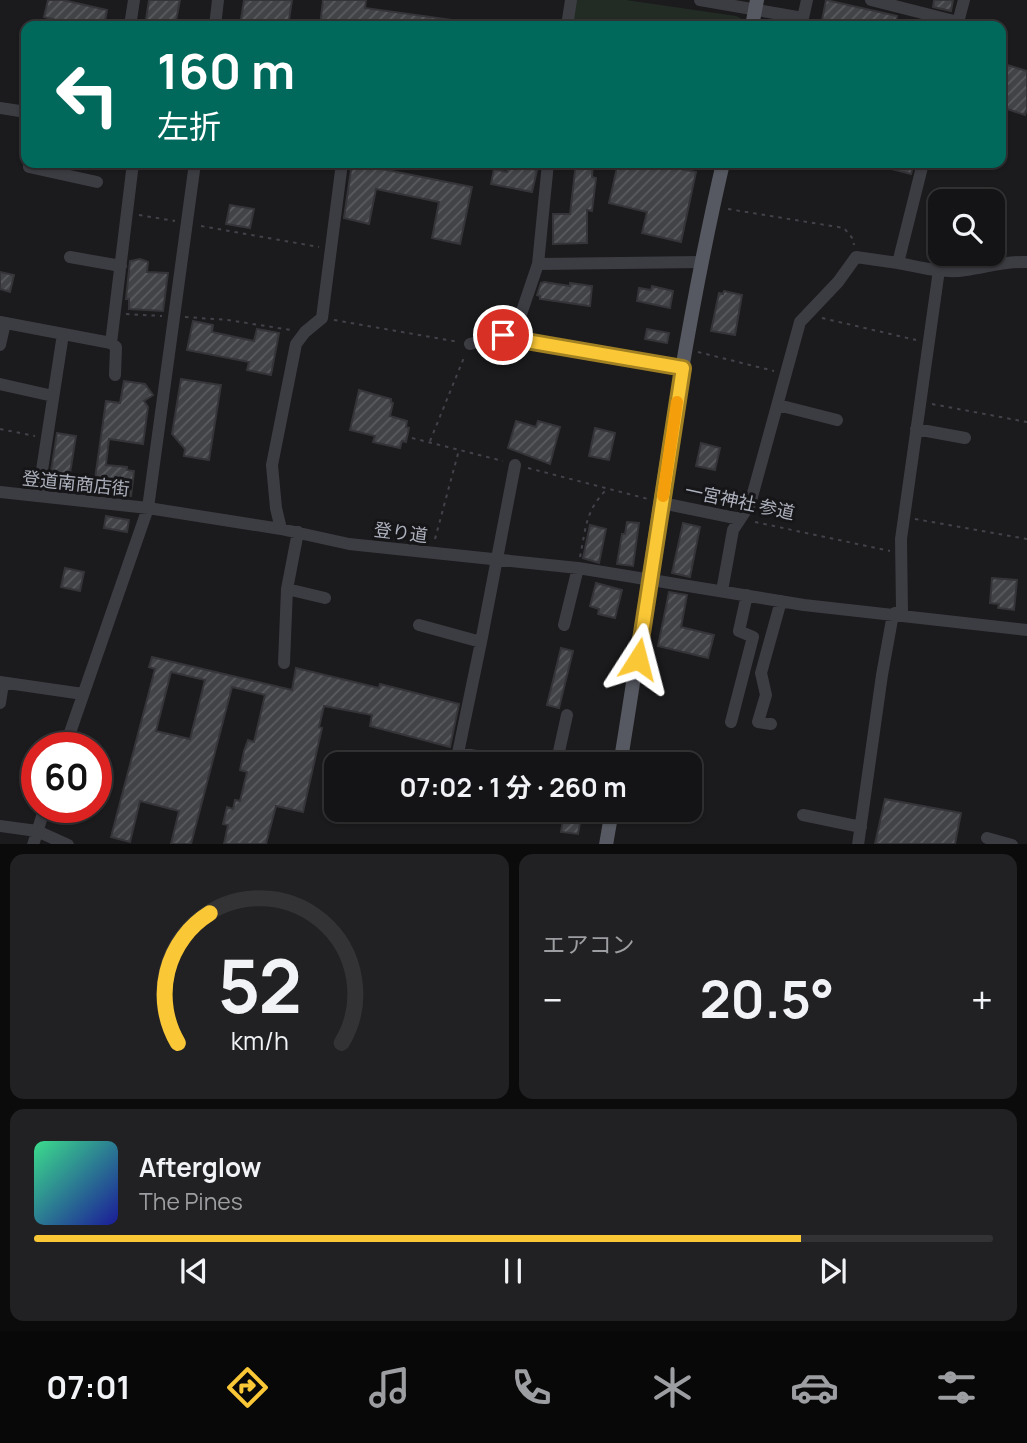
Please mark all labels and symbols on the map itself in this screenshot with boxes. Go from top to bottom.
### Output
pin [473,305,533,365]
street label: 登道南商店街 [21,465,131,501]
street label: 一宮神社 参道 [683,478,797,524]
street label: 登り道 [373,517,429,547]
position arrow [601,622,675,696]
speed limit sign: 60 [21,732,112,823]

